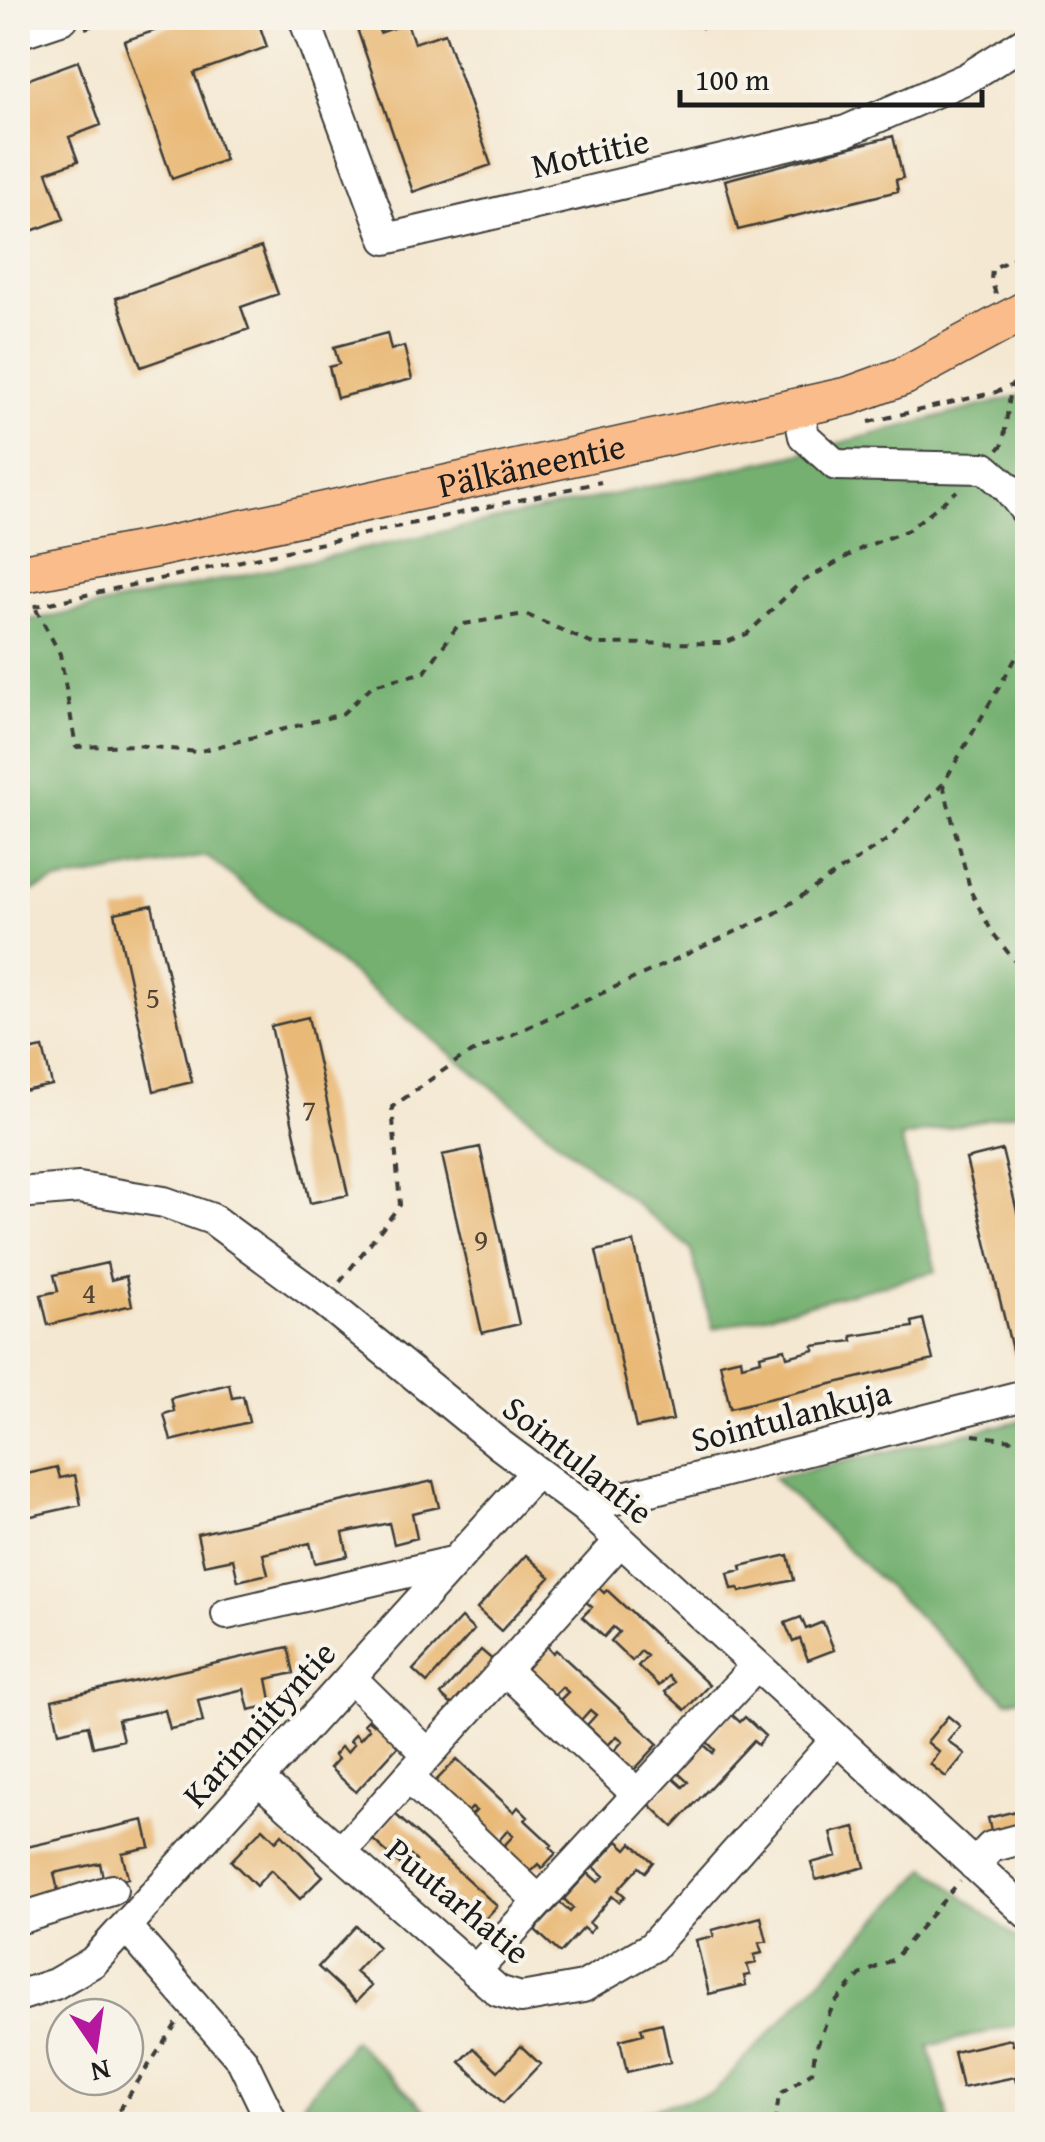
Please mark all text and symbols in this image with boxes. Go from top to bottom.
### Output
scale bar [680,45,982,107]
text: 100 m [695,57,770,101]
street label: Mottitie [526,114,654,191]
street label: Pälkäneentie [433,420,630,510]
house number: 5 [146,975,160,1019]
house number: 7 [302,1087,316,1131]
house number: 9 [474,1217,488,1261]
house number: 4 [82,1270,96,1314]
street label: Sointulankuja [686,1366,897,1465]
street label: Sointulantie [492,1383,664,1536]
street label: Karinniityntie [170,1629,347,1818]
street label: Puutarhatie [375,1825,542,1976]
north arrow [45,1997,145,2097]
text: N [87,2050,114,2094]

